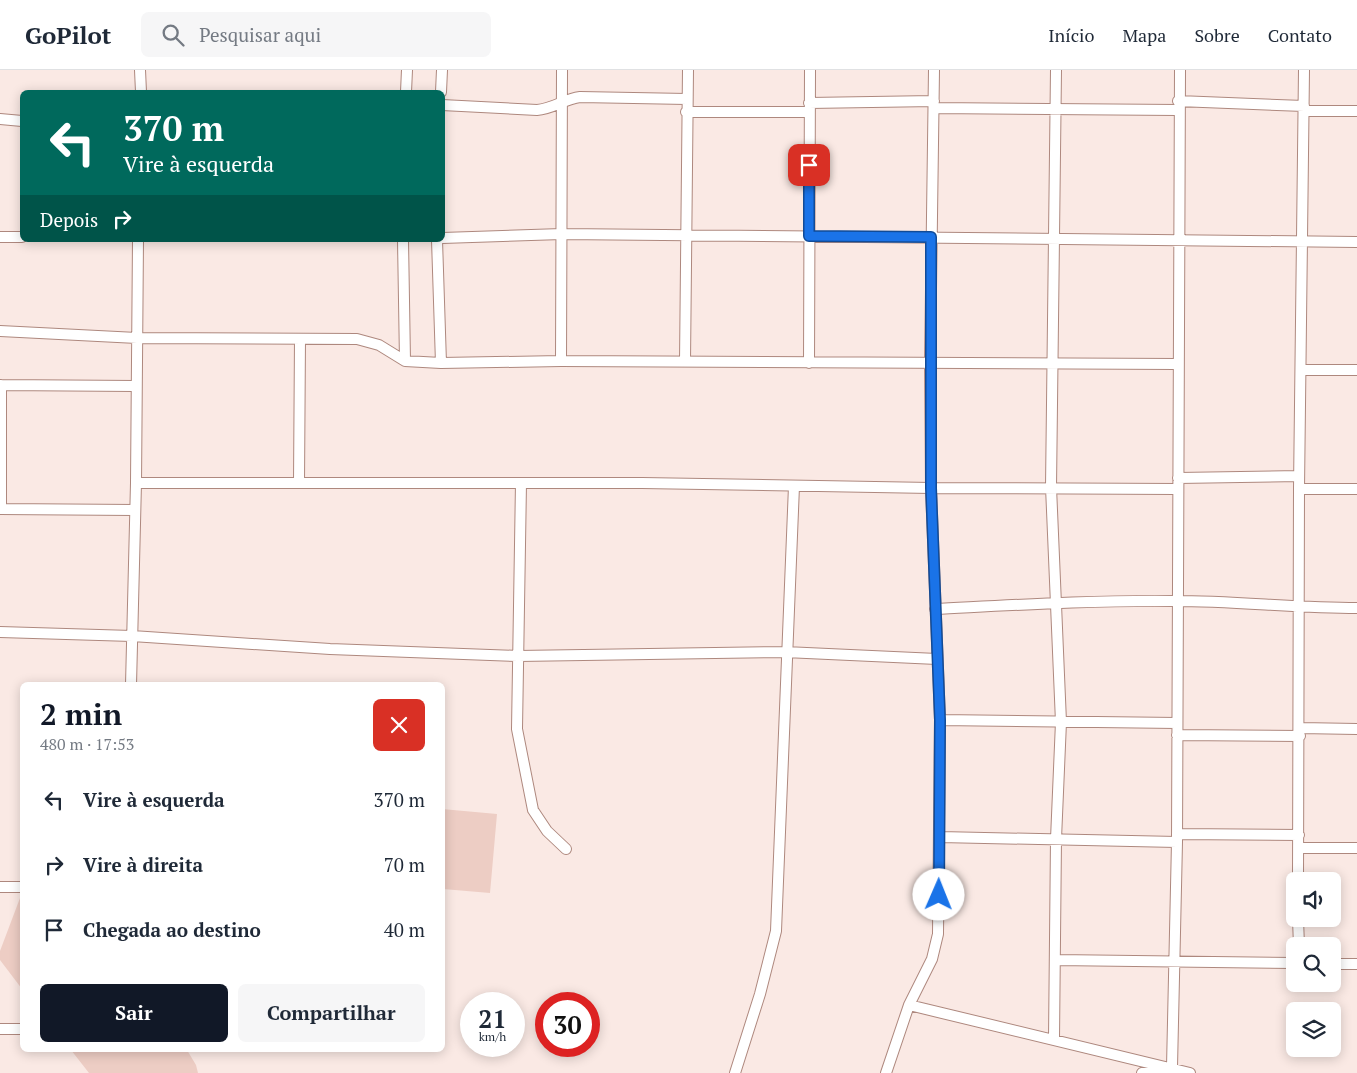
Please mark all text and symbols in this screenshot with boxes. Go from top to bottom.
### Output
search box [141,12,491,57]
text: GoPilot [25,19,111,51]
icon: search [159,21,187,49]
text: Pesquisar aqui [199,22,321,47]
text: Início [1048,23,1094,47]
text: Mapa [1122,23,1166,47]
text: Sobre [1194,23,1240,47]
text: Contato [1268,23,1332,47]
text: 370 m [123,105,224,151]
icon: left [40,110,105,175]
pin [788,144,830,186]
text: Vire à esquerda [123,149,274,178]
icon: arrive [795,151,823,179]
icon: right [108,205,136,233]
text: Depois [40,207,98,232]
text: 2 min [40,694,122,734]
button: close [373,699,425,751]
text: 480 m · 17:53 [40,733,134,755]
icon: left [40,786,68,814]
text: Vire à esquerda [83,787,225,812]
text: 370 m [374,787,425,812]
icon: right [40,851,68,879]
text: Vire à direita [83,852,203,877]
text: 70 m [384,852,425,877]
position arrow [912,868,964,920]
map controls [1286,872,1341,1057]
button: sound [1286,872,1341,927]
icon: arrive [40,916,68,944]
text: Chegada ao destino [83,917,261,942]
text: 40 m [384,917,425,942]
button: search [1286,937,1341,992]
button: Sair [40,984,228,1042]
button: Compartilhar [238,984,425,1042]
speed limit sign: 30 [535,992,600,1057]
text: 21 [478,1002,507,1035]
button: layers [1286,1002,1341,1057]
text: km/h [479,1029,506,1044]

